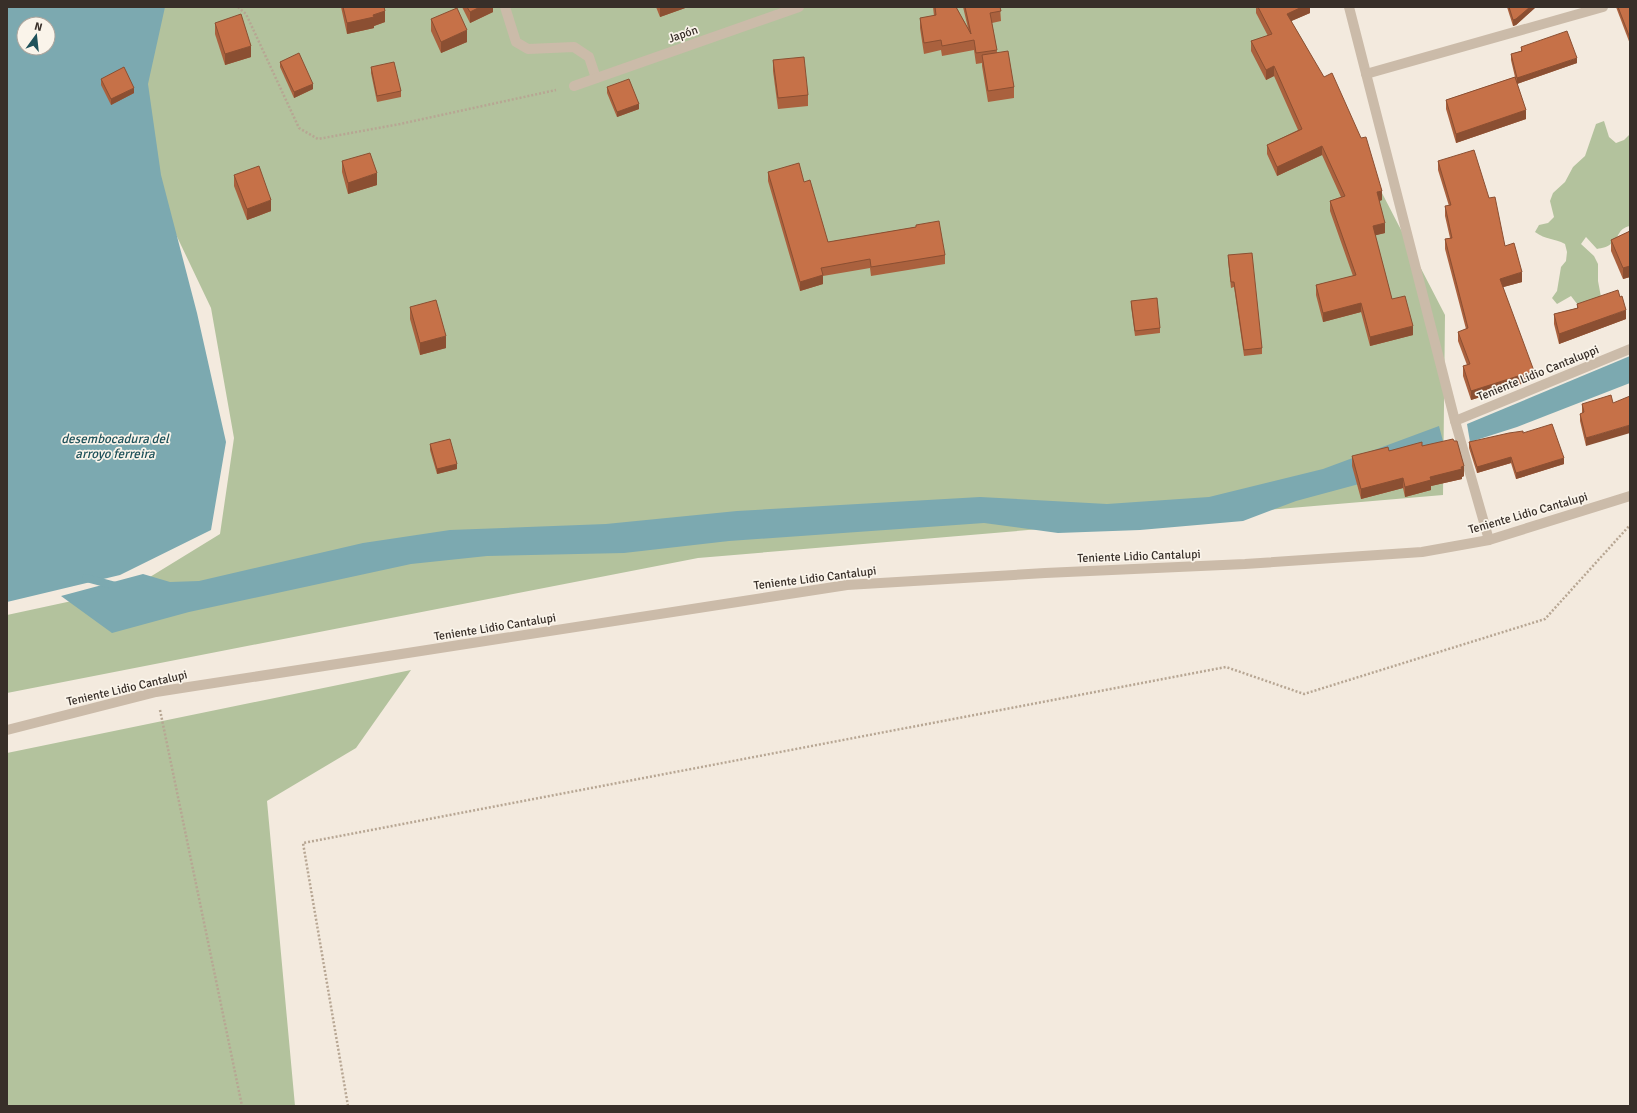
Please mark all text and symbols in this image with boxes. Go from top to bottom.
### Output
north arrow [16,16,56,56]
text: N [33,20,44,34]
street label: Japón [666,22,700,46]
street label: Teniente Lidio Cantaluppi [1475,342,1601,405]
water label: desembocadura del arroyo ferreira [61,431,170,462]
street label: Teniente Lidio Cantalupi [1467,489,1590,538]
street label: Teniente Lidio Cantalupi [1077,547,1201,566]
street label: Teniente Lidio Cantalupi [753,564,877,593]
street label: Teniente Lidio Cantalupi [433,610,557,645]
street label: Teniente Lidio Cantalupi [65,667,189,710]

